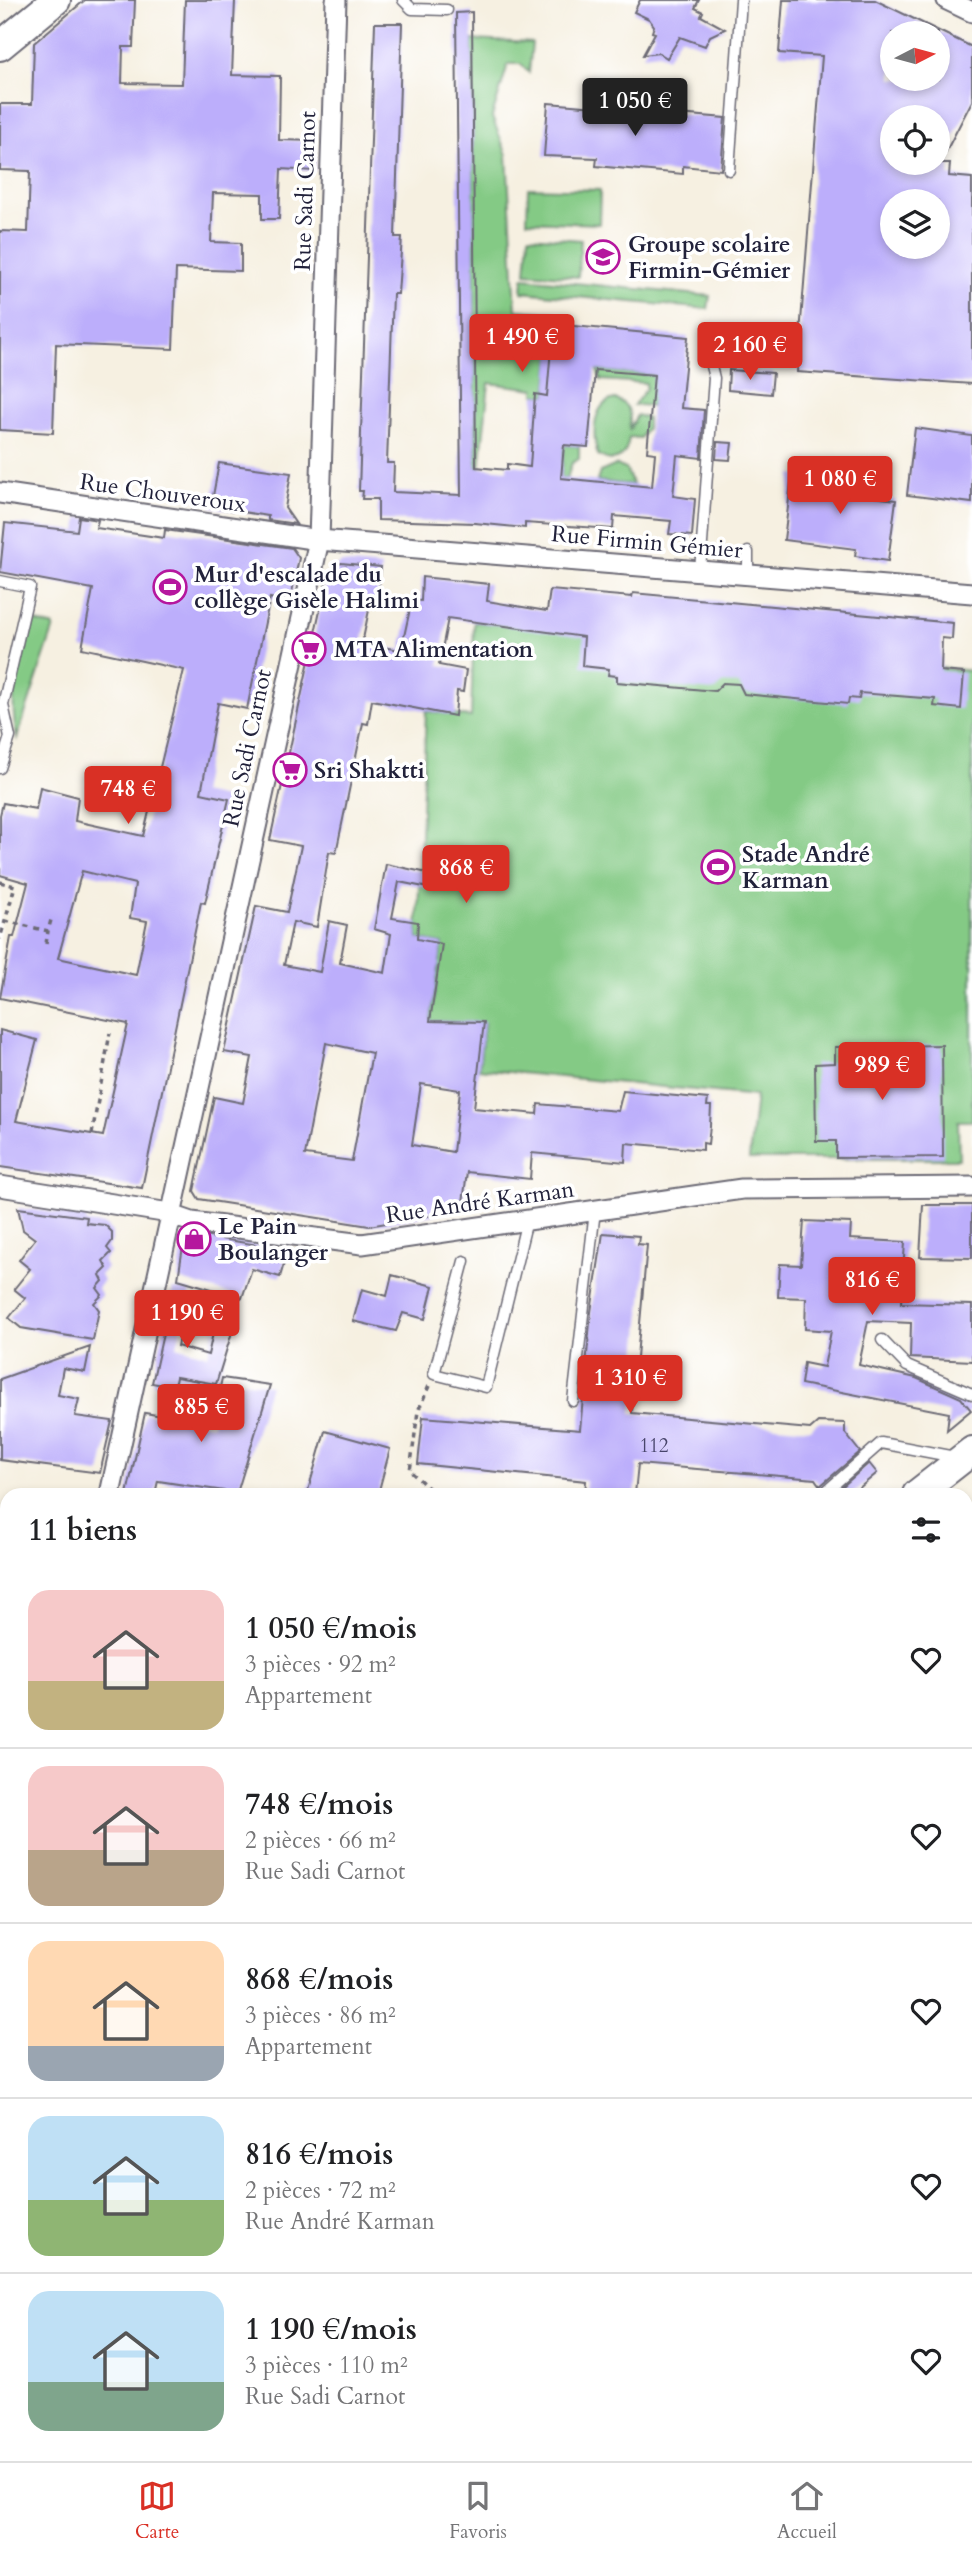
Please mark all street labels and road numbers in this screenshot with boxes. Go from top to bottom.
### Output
street label: Rue Sadi Carnot [287,110,323,272]
street label: Rue Chouveroux [78,466,249,520]
street label: Rue Firmin Gémier [550,518,744,566]
street label: Rue Sadi Carnot [215,666,279,830]
street label: Rue André Karman [384,1173,576,1231]

